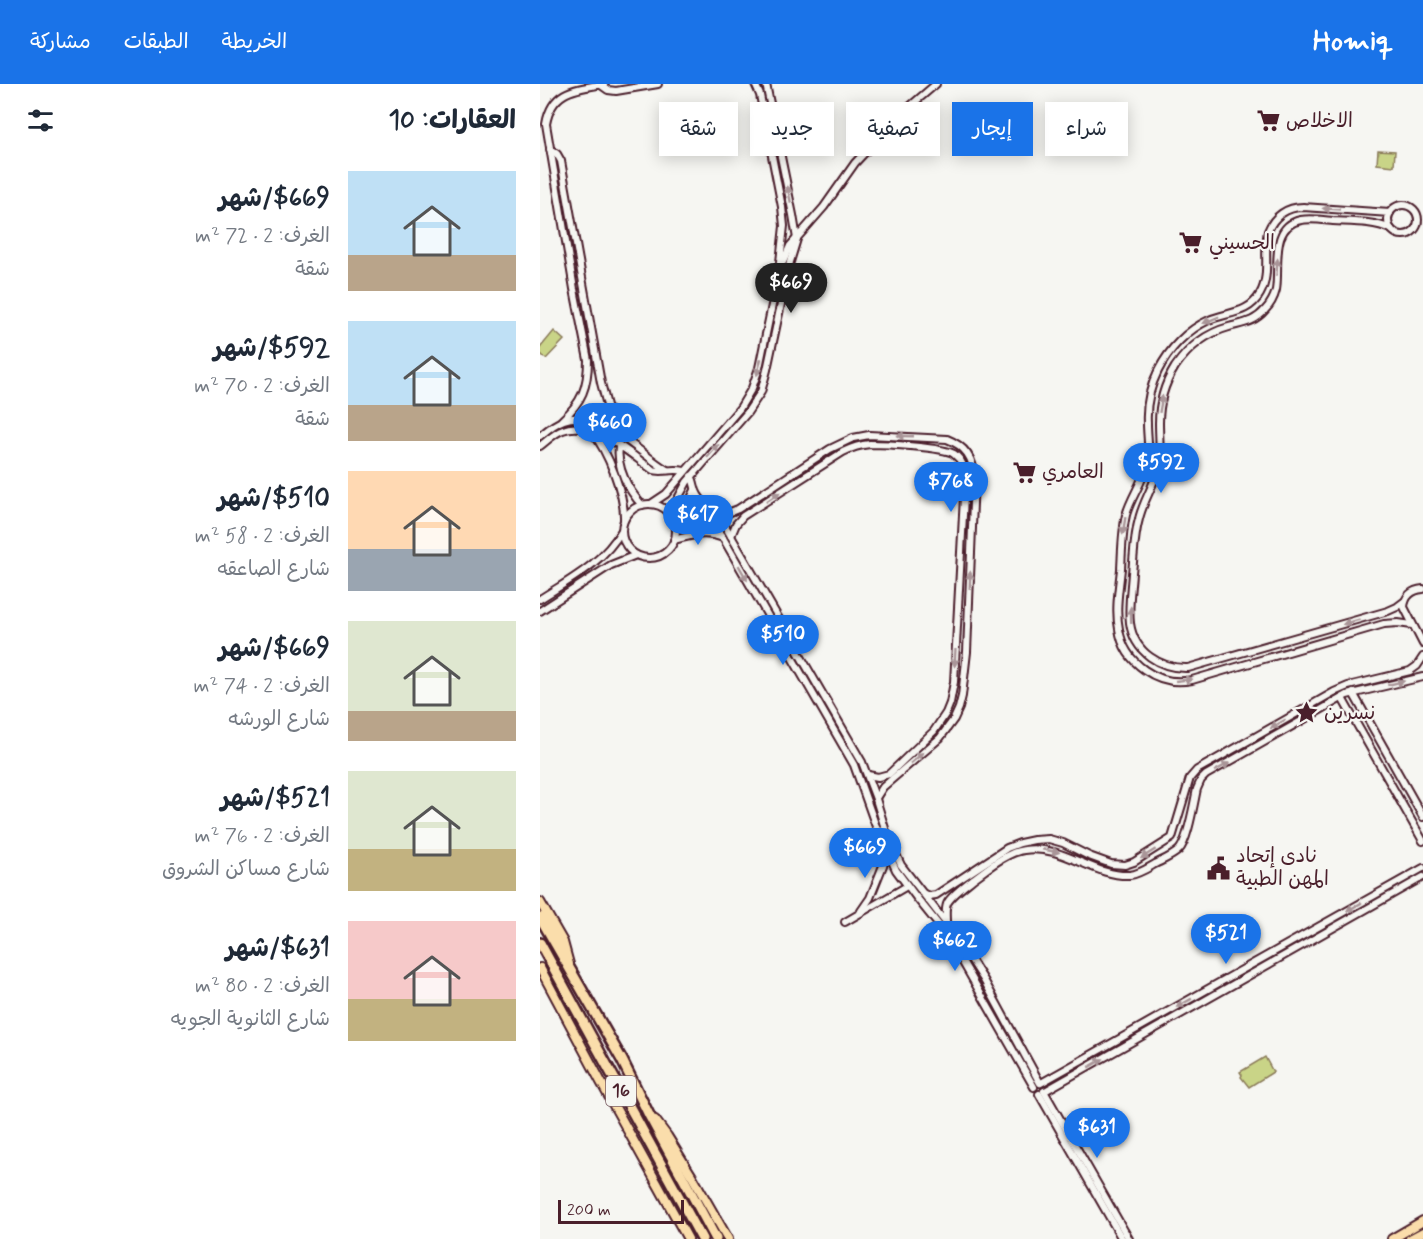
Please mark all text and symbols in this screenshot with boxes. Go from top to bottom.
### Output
text: Homiq [1313,24,1393,61]
text: مشاركة [30,28,91,56]
text: الطبقات [124,28,189,56]
text: الخريطة [222,28,287,56]
chip: شقة [659,102,738,156]
chip: جديد [750,102,834,156]
chip: تصفية [846,102,940,156]
chip: إيجار [952,102,1033,156]
chip: شراء [1045,102,1128,156]
icon: filters [24,104,57,137]
text: العقارات: 10 [388,104,516,138]
supermarket icon: الاخلاص [1255,108,1281,134]
place label: الاخلاص [1286,108,1353,135]
text: $669/شهر [219,182,330,216]
one-way arrow [784,184,793,203]
icon: home [396,195,468,267]
one-way arrow [1322,204,1341,214]
text: الغرف: 2 · 72 m² [195,223,330,250]
supermarket icon: الحسيني [1178,230,1204,256]
place label: الحسيني [1209,230,1275,260]
text: شقة [295,256,330,283]
one-way arrow [1273,258,1282,277]
pin: $669 [755,263,827,314]
text: $669 [769,269,813,296]
one-way arrow [1202,315,1220,325]
text: $592/شهر [214,332,330,366]
icon: home [396,345,468,417]
one-way arrow [753,358,763,377]
text: الغرف: 2 · 70 m² [194,373,330,400]
one-way arrow [1157,394,1166,413]
pin: $660 [574,403,646,454]
text: شقة [295,406,330,433]
text: $660 [587,409,633,436]
one-way arrow [896,432,915,441]
one-way arrow [707,443,720,459]
pin: $592 [1125,443,1197,494]
text: $592 [1137,449,1185,476]
supermarket icon: العامري [1011,459,1037,485]
place label: العامري [1042,459,1104,486]
pin: $768 [915,462,987,513]
text: $768 [928,468,974,495]
text: $510/شهر [218,482,330,516]
one-way arrow [764,492,781,503]
icon: home [396,495,468,567]
pin: $617 [662,495,734,546]
text: $617 [677,501,719,528]
one-way arrow [1120,517,1129,536]
text: الغرف: 2 · 58 m² [195,523,330,550]
text: شارع الصاعقه [217,556,330,583]
one-way arrow [738,565,749,581]
one-way arrow [965,570,974,589]
one-way arrow [1126,606,1135,625]
pin: $510 [747,615,819,666]
one-way arrow [1342,618,1360,627]
text: $510 [761,621,805,648]
text: $669/شهر [219,632,330,666]
icon: home [396,645,468,717]
one-way arrow [951,648,960,667]
text: الغرف: 2 · 74 m² [193,673,330,700]
one-way arrow [1175,675,1194,685]
one-way arrow [1387,678,1405,688]
place icon: نسرين [1293,700,1319,726]
place label: نسرين [1324,700,1375,727]
text: شارع الورشه [229,706,330,733]
one-way arrow [1269,719,1286,729]
one-way arrow [909,752,924,765]
one-way arrow [1213,762,1230,772]
text: $521/شهر [221,782,330,816]
icon: home [396,795,468,867]
text: الغرف: 2 · 76 m² [195,823,330,850]
pin: $669 [829,828,901,879]
text: $669 [843,834,887,861]
place label: نادى إتحاد المهن الطبية [1236,843,1329,893]
one-way arrow [1042,847,1061,856]
one-way arrow [1140,848,1156,859]
public building icon: نادى إتحاد المهن الطبية [1205,855,1231,881]
text: شارع مساكن الشروق [162,856,330,883]
one-way arrow [1345,902,1362,912]
pin: $521 [1190,914,1262,965]
text: $521 [1205,920,1247,947]
pin: $662 [919,921,991,972]
text: $662 [933,927,978,954]
text: $631/شهر [226,932,330,966]
icon: home [396,945,468,1017]
text: الغرف: 2 · 80 m² [195,973,330,1000]
one-way arrow [1175,998,1192,1008]
text: شارع الثانوية الجويه [171,1006,330,1033]
one-way arrow [1088,1057,1104,1068]
road number: 16 [606,1076,636,1106]
pin: $631 [1061,1108,1133,1159]
text: $631 [1078,1114,1116,1141]
scale bar [558,1197,684,1224]
text: 200 m [567,1200,611,1221]

